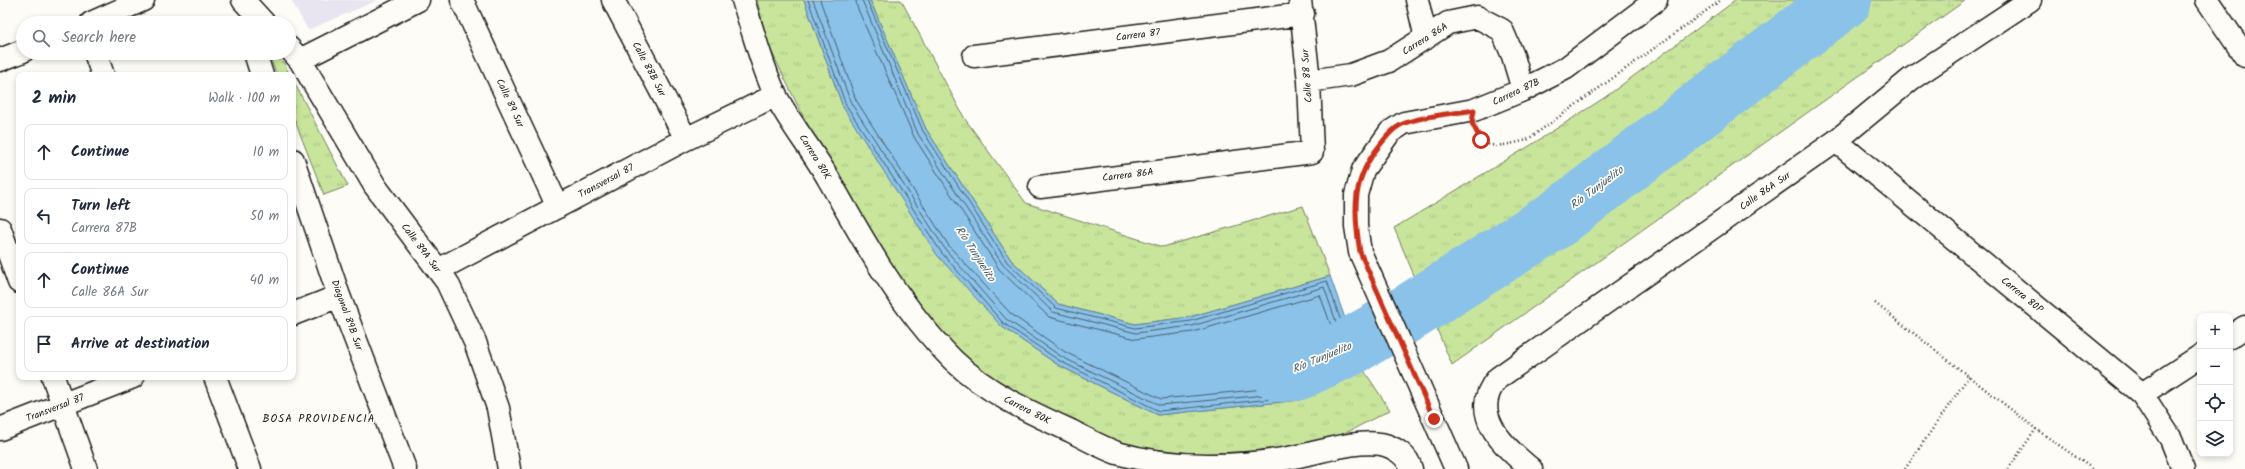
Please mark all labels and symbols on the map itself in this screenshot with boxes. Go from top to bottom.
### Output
street label: Carrera 86A [1399,19,1451,59]
street label: Carrera 87 [1115,24,1161,46]
street label: Calle 88B Sur [628,39,670,100]
street label: Calle 88 Sur [1297,48,1317,103]
street label: Carrera 87B [1490,74,1542,110]
street label: Calle 89 Sur [492,76,529,131]
street label: Carrera 80K [795,131,835,183]
route start [1472,131,1490,149]
street label: Transversal 87 [575,159,637,202]
water label: Río Tunjuelito [1566,161,1628,214]
street label: Carrera 86A [1101,164,1155,186]
street label: Calle 86A Sur [1736,167,1794,215]
street label: Calle 89A Sur [397,220,445,277]
water label: Río Tunjuelito [950,223,1000,286]
street label: Carrera 80P [1997,273,2047,317]
street label: Diagonal 89B Sur [327,277,367,353]
water label: Río Tunjuelito [1289,337,1355,379]
street label: Transversal 87 [24,389,87,426]
street label: Carrera 80K [1001,391,1053,429]
district label: BOSA PROVIDENCIA [263,410,375,428]
route end [1425,410,1443,428]

